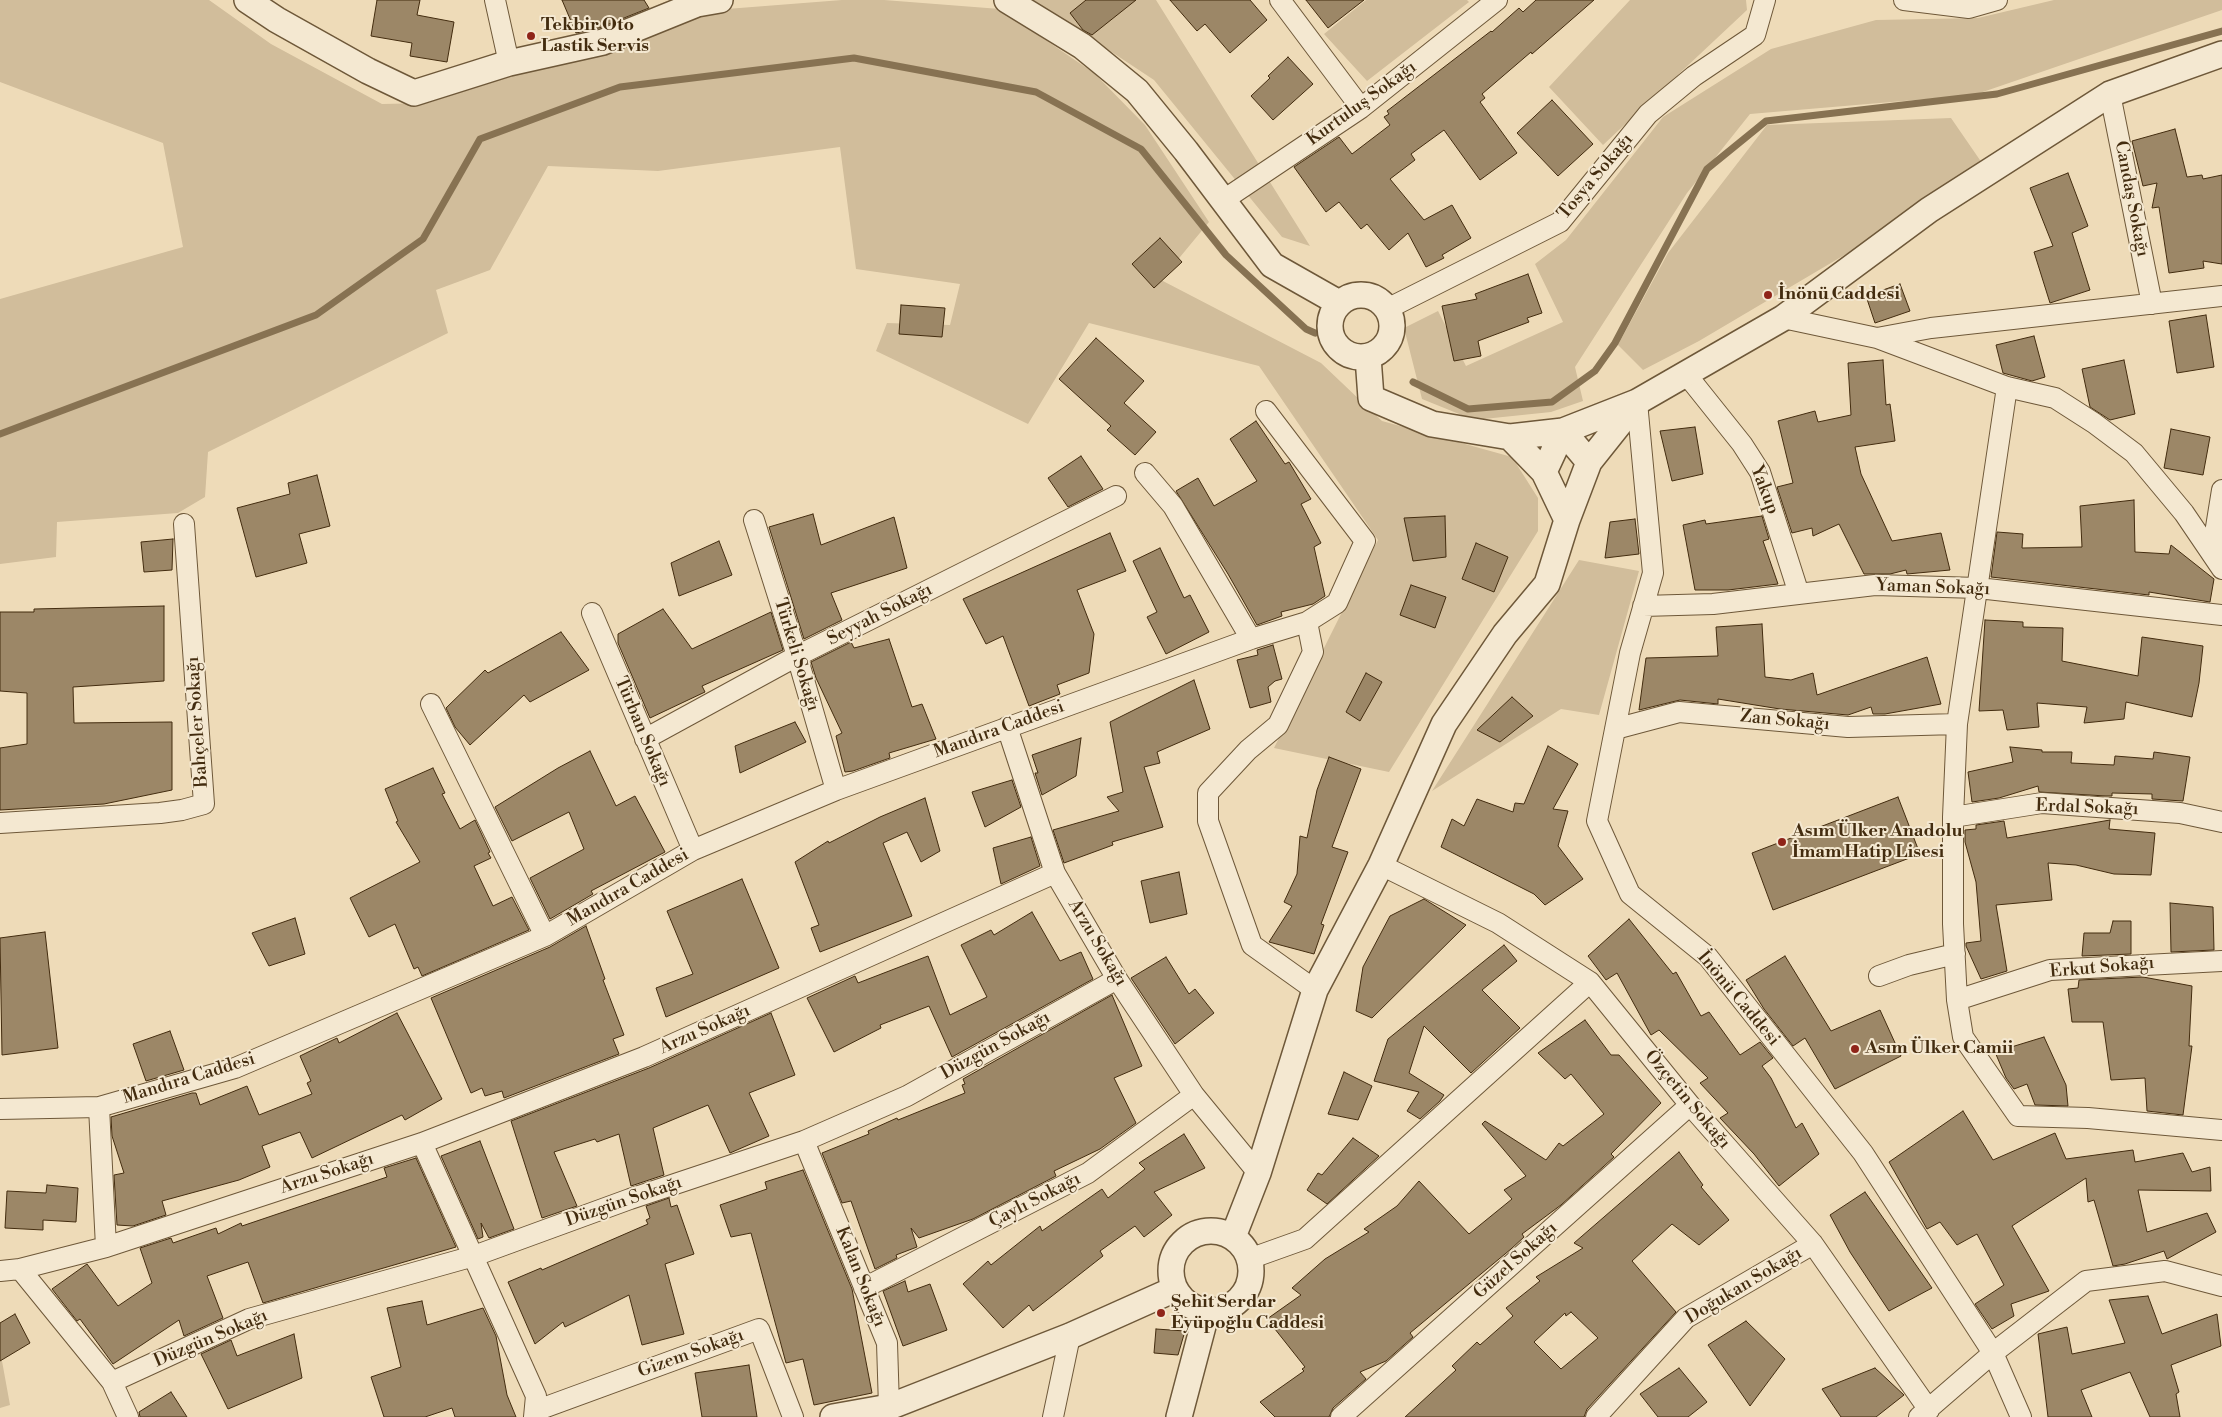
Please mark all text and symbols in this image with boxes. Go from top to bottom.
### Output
place label: Tekbir Oto Lastik Servis [541,15,649,58]
marker: Tekbir Oto Lastik Servis [525,30,537,42]
street label: Kurtuluş Sokağı [1303,57,1421,151]
street label: Tosya Sokağı [1554,130,1638,224]
street label: Candaş Sokağı [2109,139,2153,259]
place label: İnönü Caddesi [1778,284,1900,306]
marker: İnönü Caddesi [1762,289,1774,301]
street label: Yakup [1745,463,1783,517]
street label: Yaman Sokağı [1876,575,1990,601]
street label: Seyyah Sokağı [824,579,936,651]
street label: Türkeli Sokağı [769,596,823,714]
street label: Bahçeler Sokağı [183,656,213,788]
street label: Türban Sokağı [609,674,675,790]
street label: Mandıra Caddesi [931,696,1067,764]
street label: Zan Sokağı [1739,706,1831,736]
street label: Erdal Sokağı [2035,795,2139,821]
place label: Asım Ülker Anadolu İmam Hatip Lisesi [1792,821,1963,864]
marker: Asım Ülker Anadolu İmam Hatip Lisesi [1776,836,1788,848]
street label: Mandıra Caddesi [563,844,693,932]
street label: Arzu Sokağı [1063,896,1131,990]
street label: İnönü Caddesi [1692,947,1784,1051]
street label: Erkut Sokağı [2049,953,2155,983]
street label: Arzu Sokağı [656,1000,754,1060]
street label: Düzgün Sokağı [938,1007,1054,1085]
place label: Asım Ülker Camii [1865,1038,2013,1060]
marker: Asım Ülker Camii [1849,1043,1861,1055]
street label: Özçetin Sokağı [1639,1046,1735,1154]
street label: Mandıra Caddesi [120,1049,258,1109]
street label: Arzu Sokağı [277,1149,377,1199]
street label: Çaylı Sokağı [986,1169,1084,1233]
street label: Düzgün Sokağı [563,1172,685,1232]
street label: Güzel Sokağı [1470,1218,1562,1304]
street label: Kalan Sokağı [830,1224,890,1330]
street label: Doğukan Sokağı [1682,1243,1806,1329]
place label: Şehit Serdar Eyüpoğlu Caddesi [1171,1292,1324,1335]
street label: Düzgün Sokağı [151,1305,271,1373]
marker: Şehit Serdar Eyüpoğlu Caddesi [1155,1307,1167,1319]
street label: Gizem Sokağı [635,1325,747,1383]

